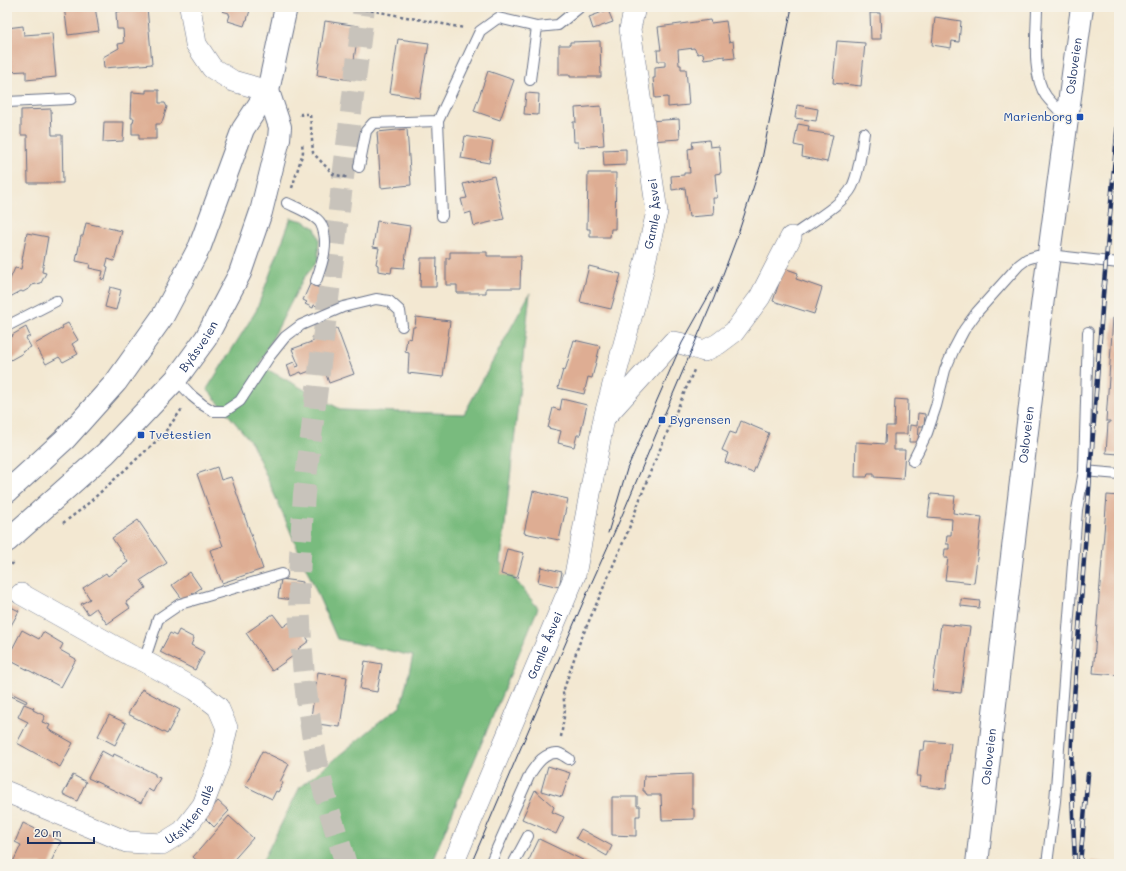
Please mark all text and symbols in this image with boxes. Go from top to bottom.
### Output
street label: Osloveien [1061,36,1085,95]
place label: Marienborg [1003,108,1072,124]
marker: Marienborg [1075,112,1085,122]
street label: Gamle Åsvei [639,177,664,251]
street label: Byåsveien [175,318,221,375]
street label: Osloveien [1014,405,1037,464]
place label: Bygrensen [670,411,731,427]
marker: Bygrensen [657,415,667,425]
place label: Tvetestien [149,426,211,442]
marker: Tvetestien [136,430,146,440]
street label: Gamle Åsvei [523,609,566,682]
street label: Osloveien [977,727,999,786]
street label: Utsikten allé [162,782,217,847]
scale bar [28,819,94,845]
text: 20 m [34,824,62,840]

